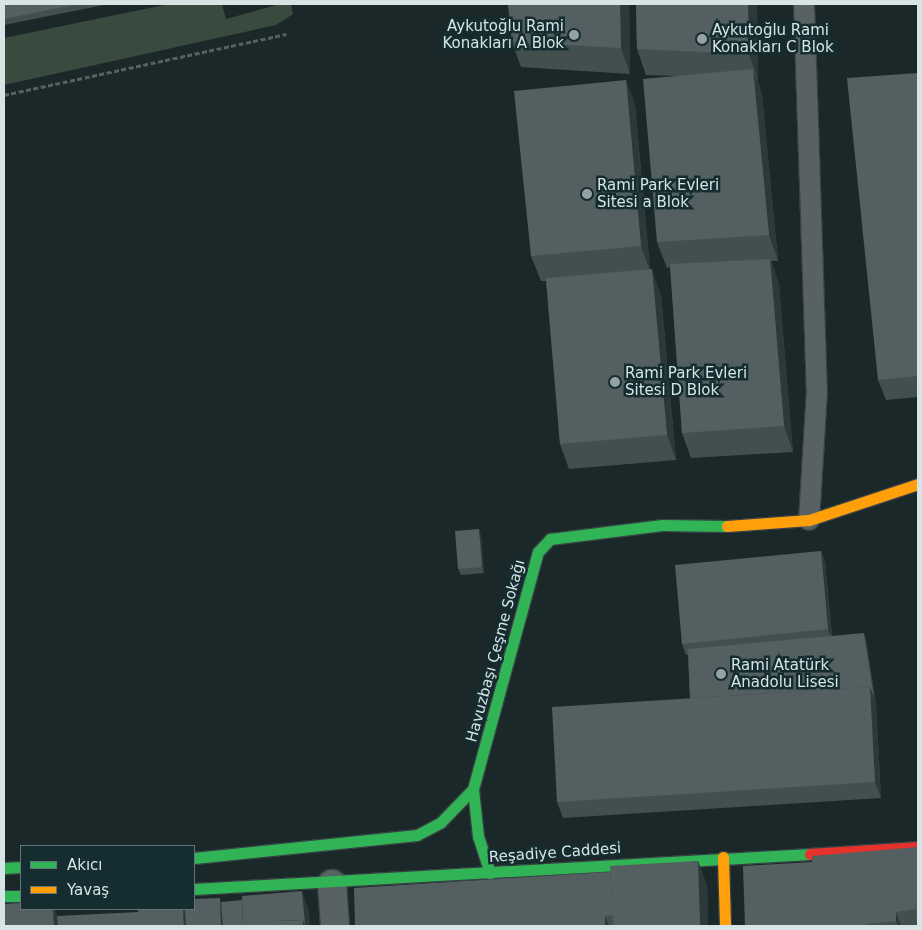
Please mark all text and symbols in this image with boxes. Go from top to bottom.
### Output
place label: Aykutoğlu Rami Konakları A Blok [443,17,564,52]
place label: Aykutoğlu Rami Konakları C Blok [712,21,834,56]
marker: Aykutoğlu Rami Konakları A Blok [568,29,580,41]
marker: Aykutoğlu Rami Konakları C Blok [696,33,708,45]
place label: Rami Park Evleri Sitesi a Blok [597,176,719,211]
marker: Rami Park Evleri Sitesi a Blok [581,188,593,200]
place label: Rami Park Evleri Sitesi D Blok [625,364,747,399]
marker: Rami Park Evleri Sitesi D Blok [609,376,621,388]
street label: Havuzbaşı Çeşme Sokağı [463,558,529,744]
place label: Rami Atatürk Anadolu Lisesi [731,656,839,691]
marker: Rami Atatürk Anadolu Lisesi [715,668,727,680]
street label: Reşadiye Caddesi [488,839,622,867]
legend [20,845,195,910]
text: Akıcı [67,856,103,874]
text: Yavaş [67,881,109,899]

